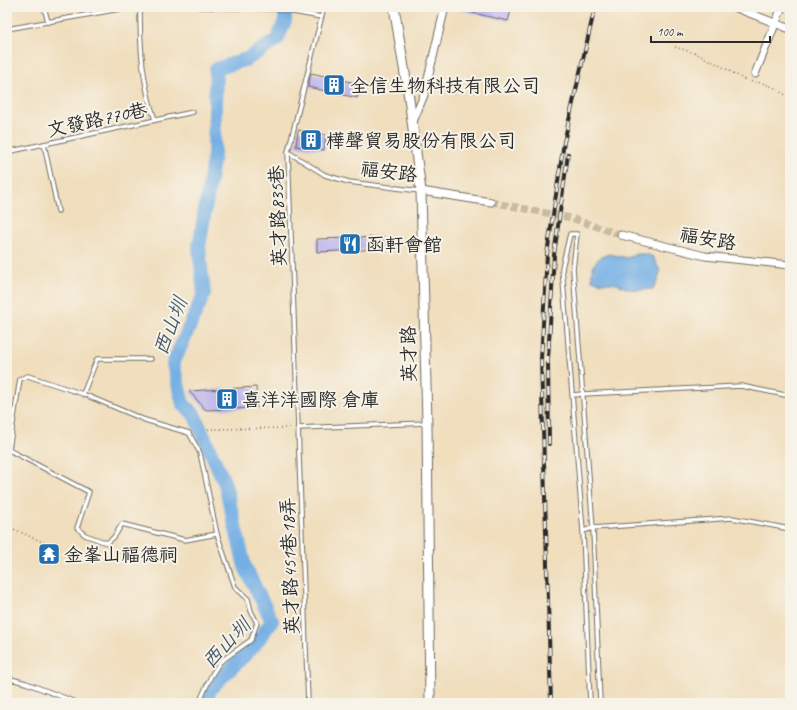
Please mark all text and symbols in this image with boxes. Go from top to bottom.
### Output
scale bar [651,18,770,44]
text: 100 m [657,24,684,40]
building icon: 全信生物科技有限公司 [321,72,347,98]
place label: 全信生物科技有限公司 [350,74,540,98]
street label: 文發路770巷 [45,98,149,142]
building icon: 樺聲貿易股份有限公司 [298,127,324,153]
place label: 樺聲貿易股份有限公司 [326,129,516,153]
street label: 福安路 [359,157,419,187]
street label: 英才路835巷 [264,165,292,267]
street label: 福安路 [678,222,738,256]
restaurant icon: 函軒會館 [337,231,363,257]
place label: 函軒會館 [366,233,442,257]
water label: 西山圳 [148,292,194,359]
street label: 英才路 [397,325,421,383]
building icon: 喜洋洋國際 倉庫 [214,386,240,412]
place label: 喜洋洋國際 倉庫 [242,388,380,412]
street label: 英才路451巷18弄 [276,497,304,635]
temple icon: 金峯山福德祠 [36,541,62,567]
place label: 金峯山福德祠 [64,543,178,567]
water label: 西山圳 [197,611,257,674]

